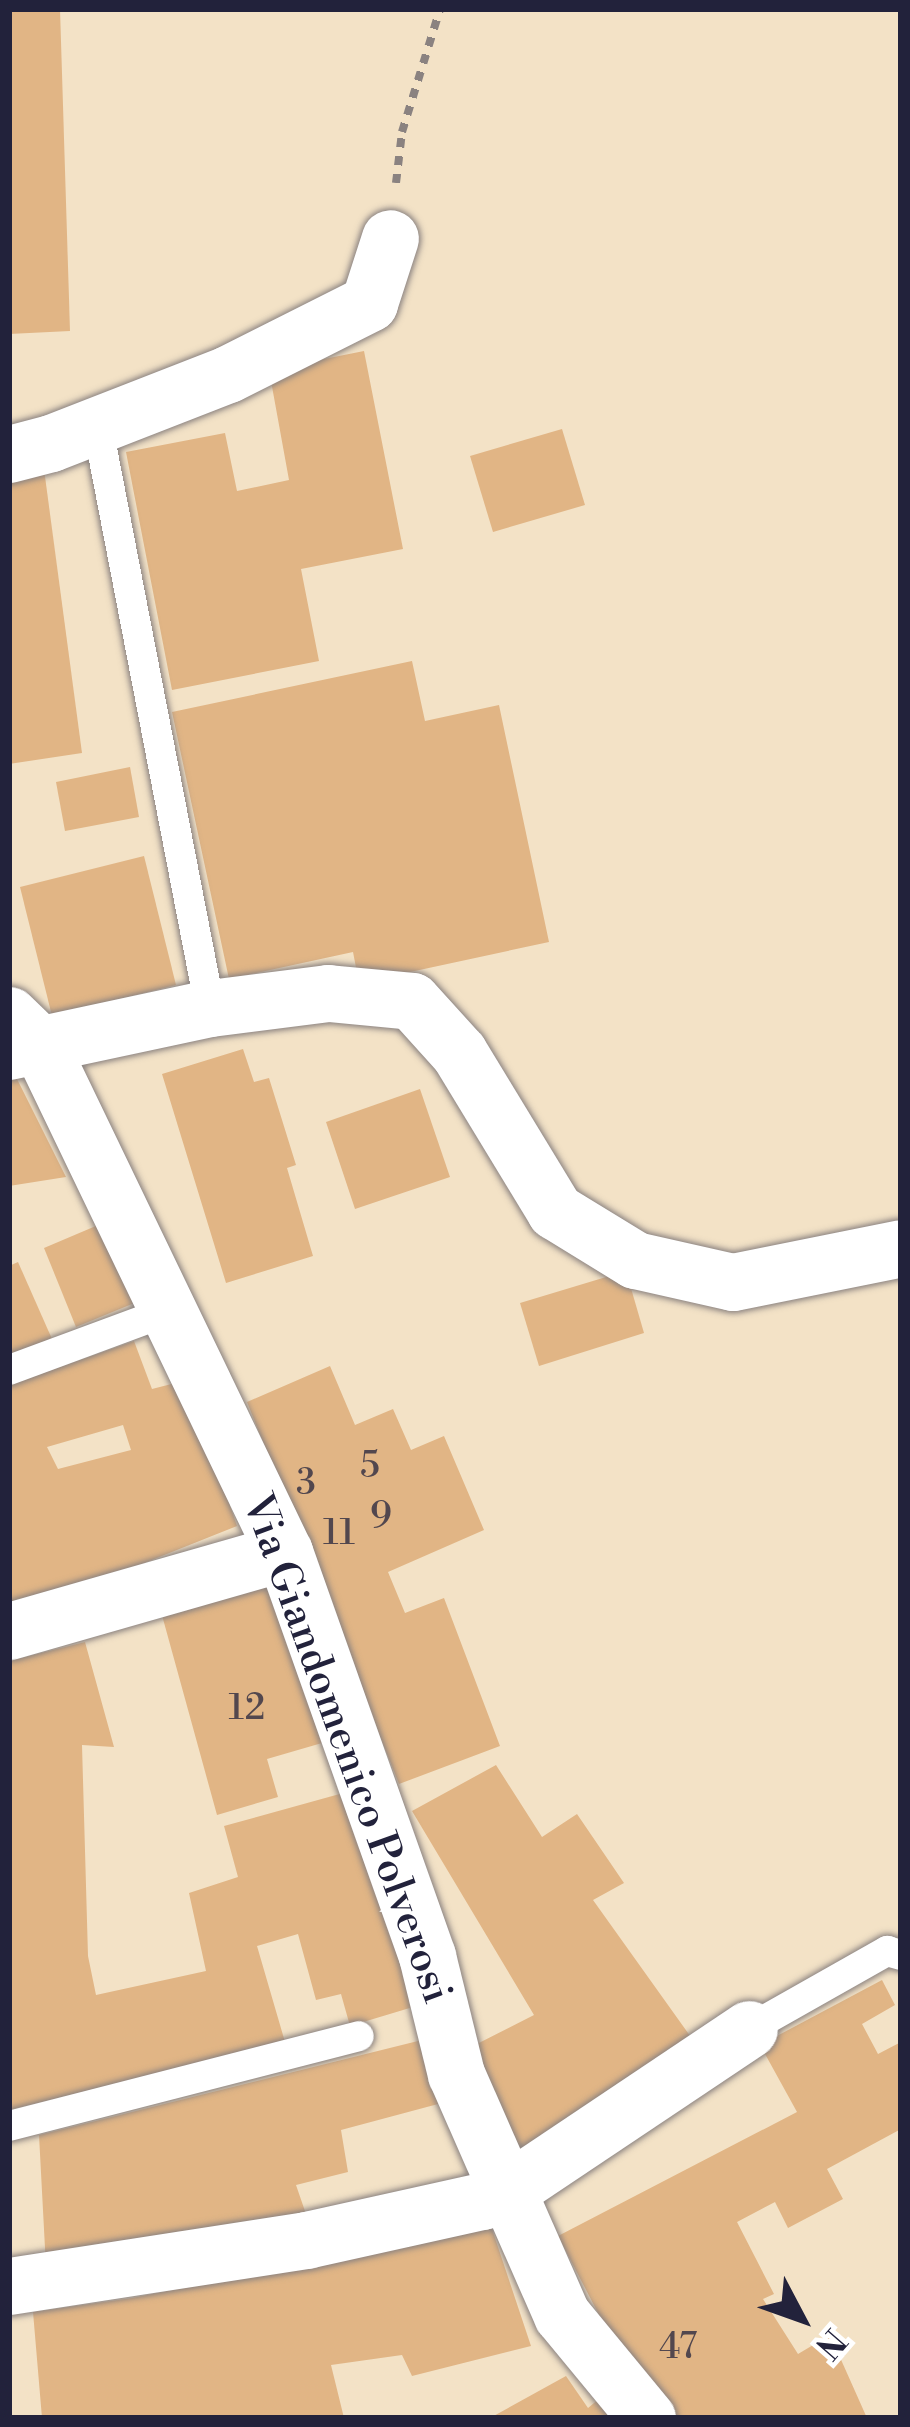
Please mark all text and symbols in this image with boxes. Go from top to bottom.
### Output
house number: 5 [360,1445,380,1489]
house number: 3 [296,1462,316,1506]
street label: Via Giandomenico Polverosi [230,1488,462,2010]
house number: 9 [370,1495,392,1539]
house number: 11 [323,1512,355,1556]
house number: 12 [229,1687,265,1731]
north arrow [742,2259,862,2379]
text: N [806,2320,854,2366]
house number: 47 [659,2326,697,2370]

